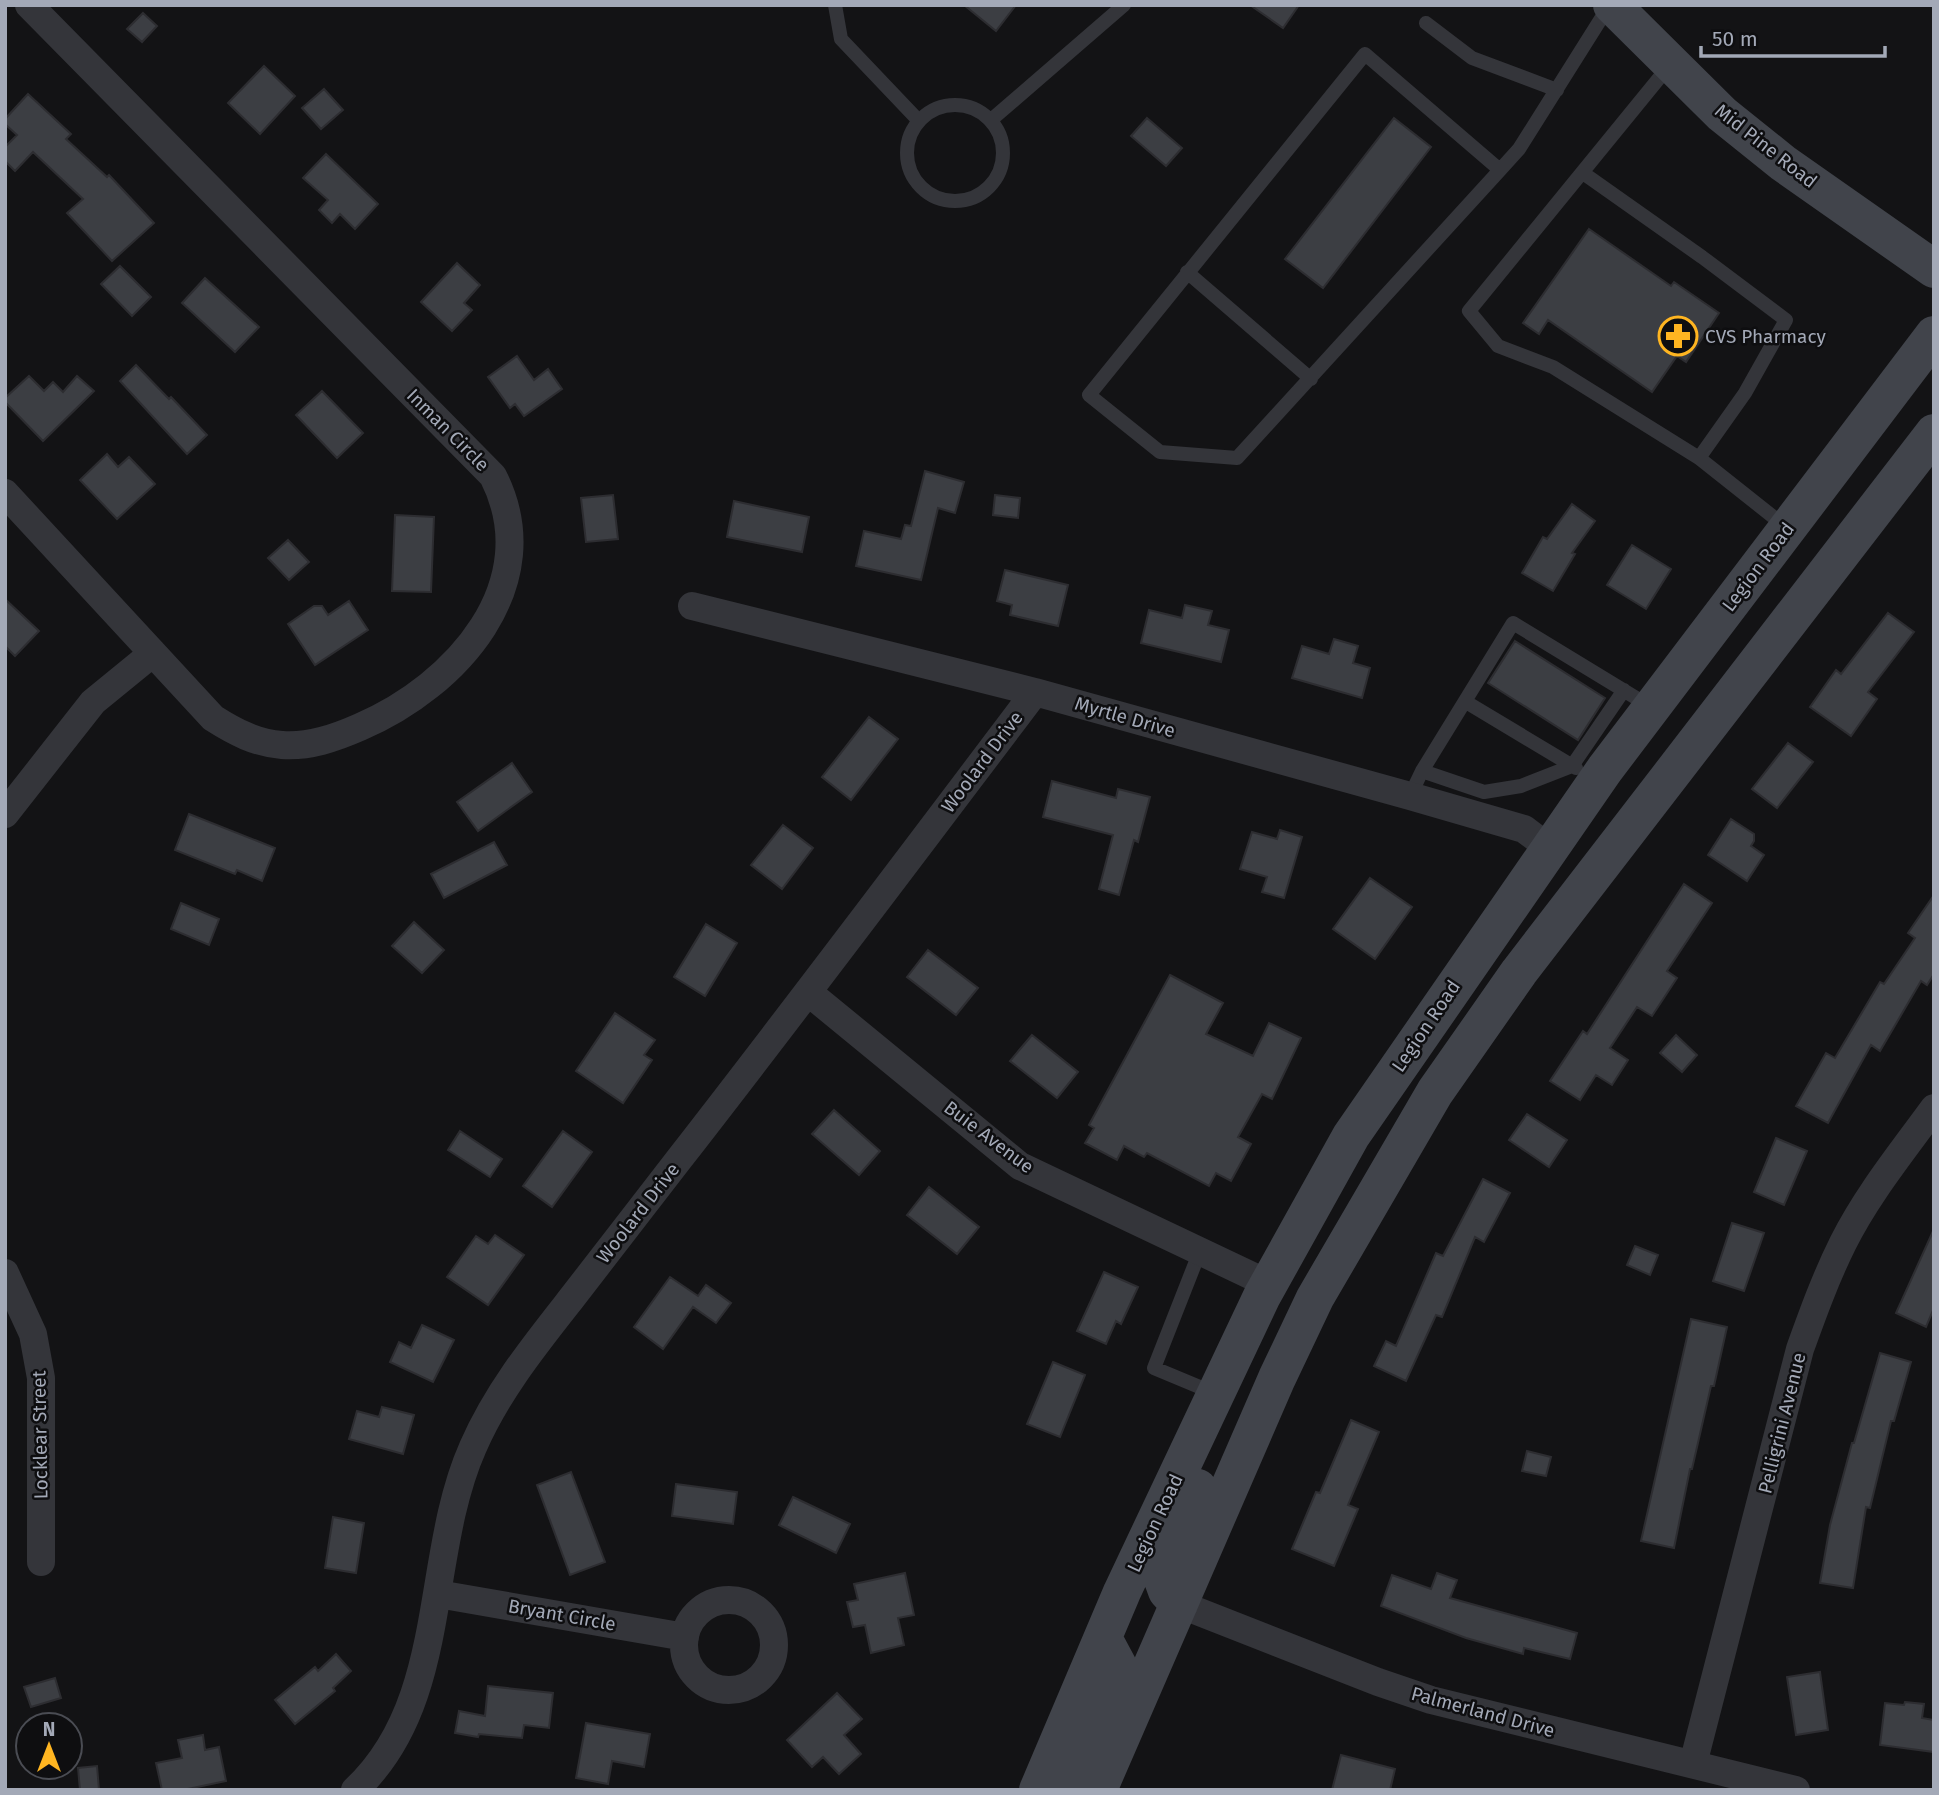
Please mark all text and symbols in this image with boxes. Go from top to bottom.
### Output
scale bar [1701,14,1885,58]
text: 50 m [1712,26,1758,52]
street label: Mid Pine Road [1710,99,1822,193]
pharmacy icon: CVS Pharmacy [1657,315,1699,357]
place label: CVS Pharmacy [1705,325,1826,348]
street label: Inman Circle [402,384,494,476]
street label: Legion Road [1717,518,1799,616]
street label: Myrtle Drive [1072,692,1178,742]
street label: Woolard Drive [936,707,1028,817]
street label: Legion Road [1387,976,1465,1076]
street label: Buie Avenue [940,1096,1038,1178]
street label: Woolard Drive [592,1158,684,1268]
street label: Pelligrini Avenue [1753,1350,1811,1496]
street label: Locklear Street [27,1370,53,1500]
street label: Legion Road [1122,1470,1188,1576]
street label: Bryant Circle [506,1594,618,1636]
street label: Palmerland Drive [1409,1682,1557,1742]
north arrow [14,1711,84,1781]
text: N [43,1718,55,1741]

